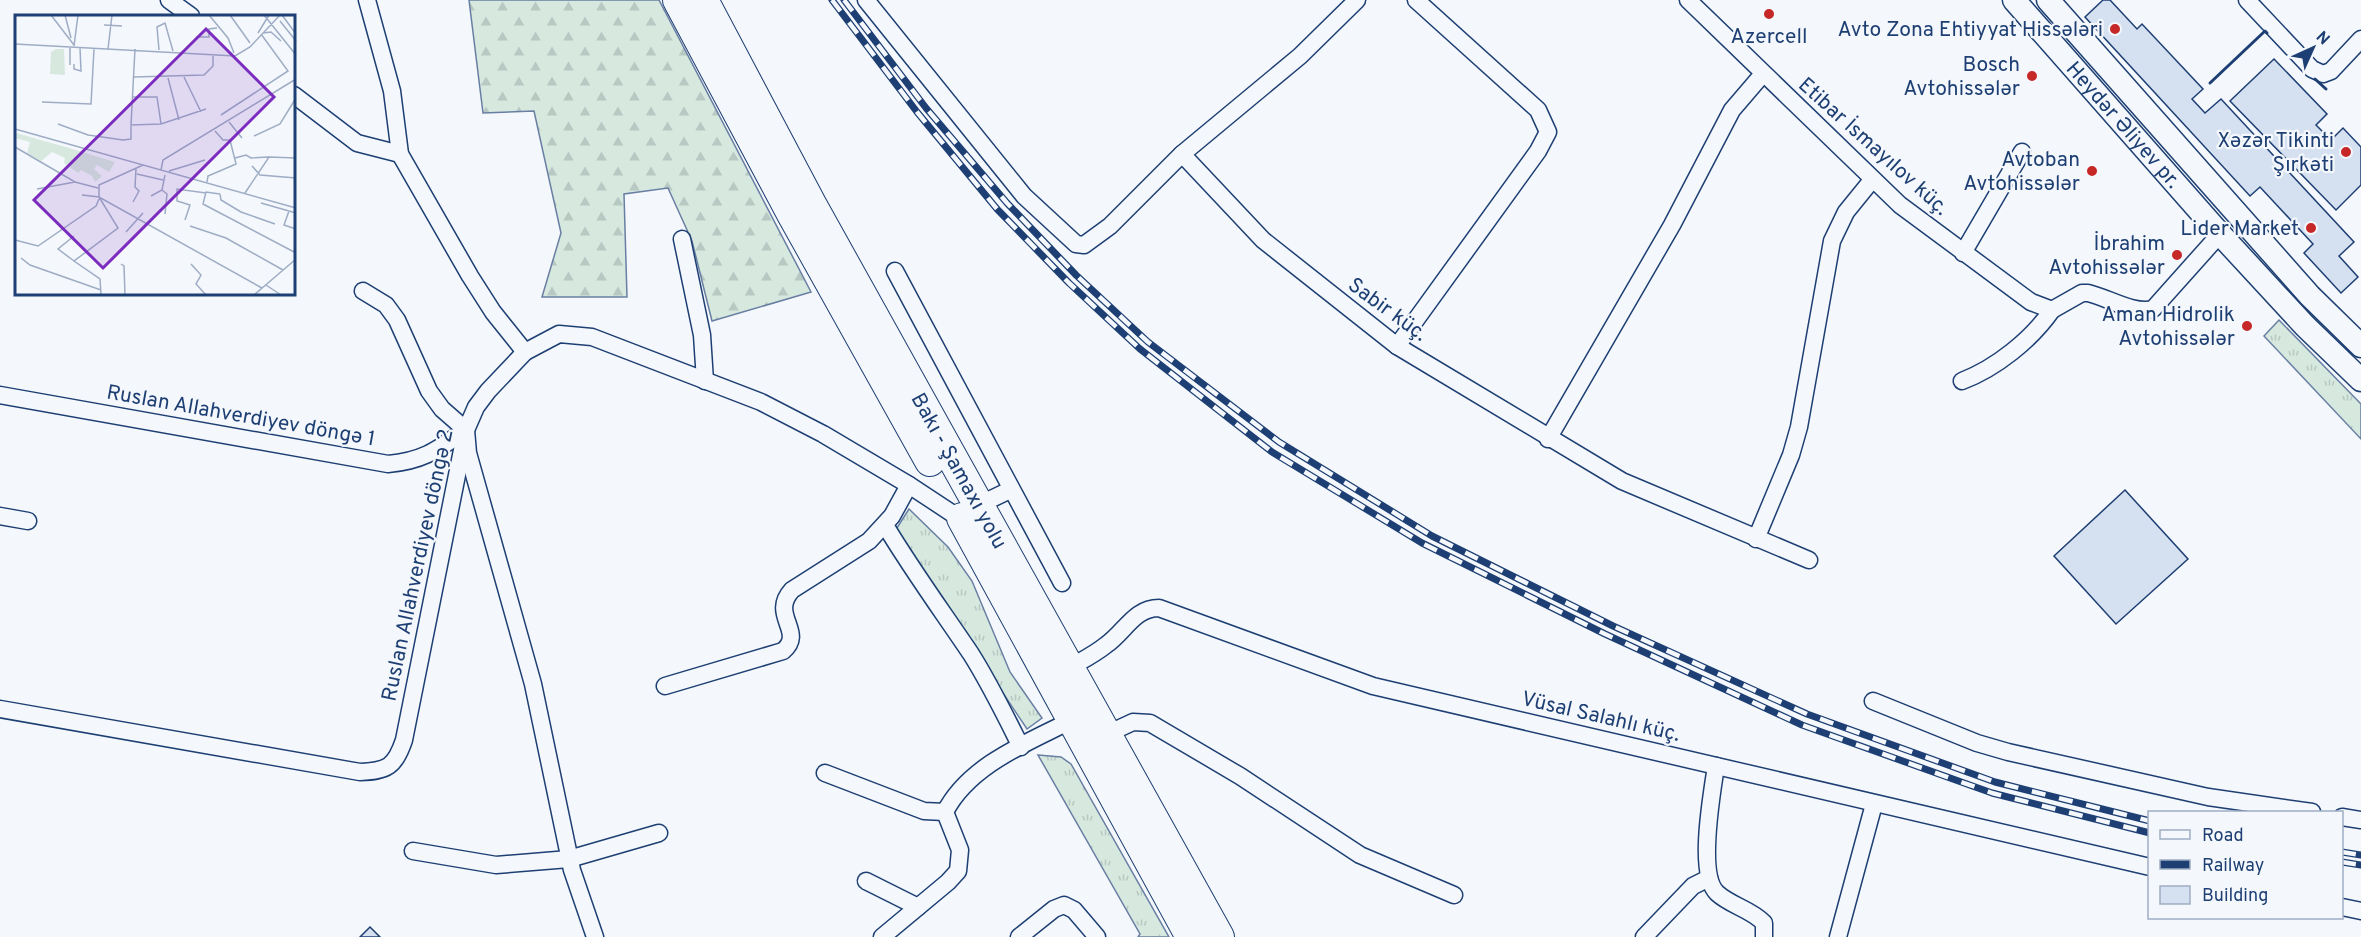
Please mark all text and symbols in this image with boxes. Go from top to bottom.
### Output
marker: Azercell [1762,7,1776,21]
inset map [15,15,296,296]
place label: Avto Zona Ehtiyyat Hissələri [1838,17,2103,44]
north arrow [2283,18,2343,78]
marker: Avto Zona Ehtiyyat Hissələri [2108,22,2122,36]
place label: Azercell [1731,24,1807,51]
text: N [2311,28,2333,50]
place label: Bosch Avtohissələr [1903,52,2020,103]
street label: Heydər Əliyev pr. [2059,56,2186,195]
marker: Bosch Avtohissələr [2025,69,2039,83]
street label: Etibar İsmayılov küç. [1792,72,1954,222]
place label: Xəzər Tikinti Şırkəti [2217,128,2334,179]
marker: Xəzər Tikinti Şırkəti [2339,145,2353,159]
place label: Avtoban Avtohissələr [1963,147,2080,198]
marker: Avtoban Avtohissələr [2085,164,2099,178]
place label: Lider Market [2180,216,2299,243]
marker: Lider Market [2304,221,2318,235]
place label: İbrahim Avtohissələr [2048,231,2165,282]
marker: İbrahim Avtohissələr [2170,248,2184,262]
street label: Sabir küç. [1342,272,1432,348]
place label: Aman Hidrolik Avtohissələr [2102,302,2235,353]
marker: Aman Hidrolik Avtohissələr [2240,319,2254,333]
street label: Ruslan Allahverdiyev döngə 1 [104,380,377,453]
street label: Bakı - Şamaxı yolu [904,389,1012,554]
street label: Ruslan Allahverdiyev döngə 2 [376,427,461,704]
street label: Vüsal Salahlı küç. [1519,686,1683,749]
legend [2148,811,2343,919]
text: Road [2202,825,2244,848]
text: Railway [2202,855,2264,878]
text: Building [2202,885,2268,908]

